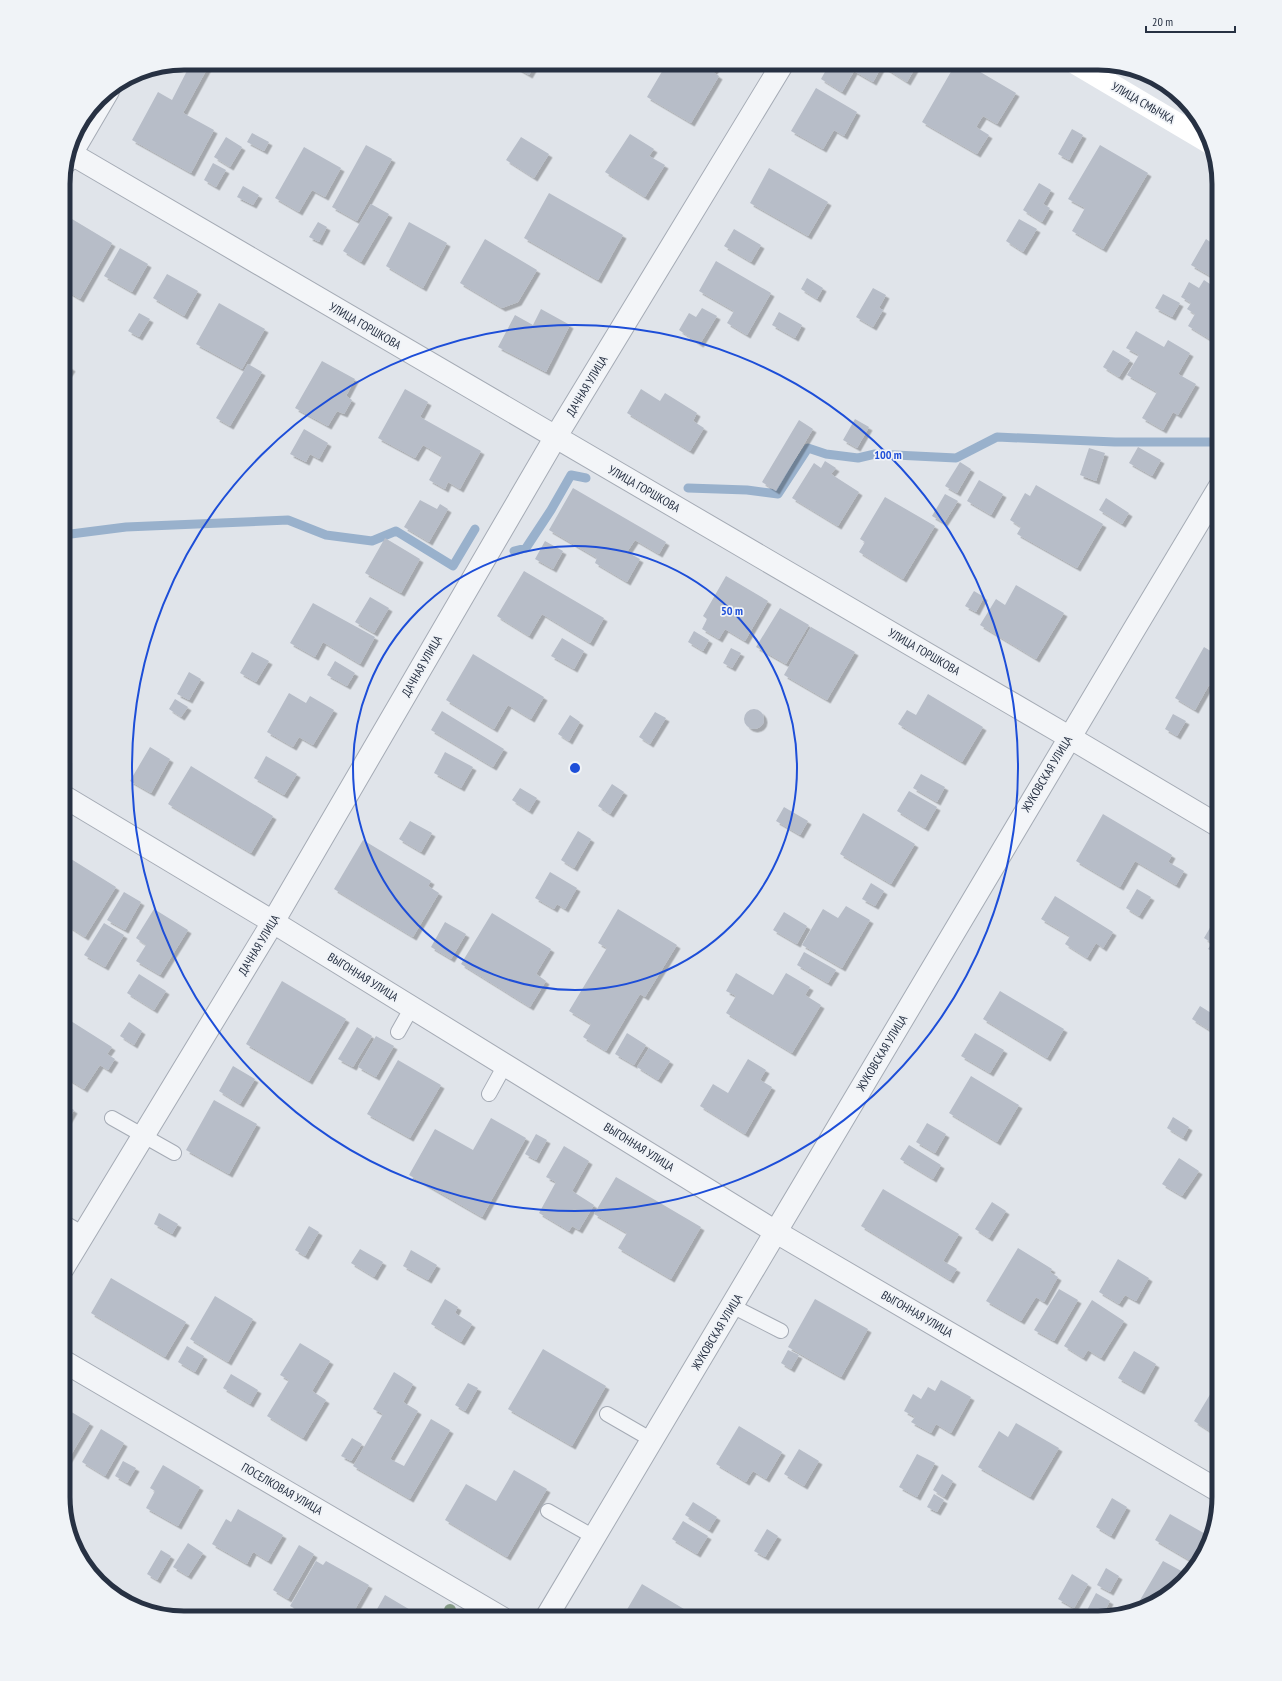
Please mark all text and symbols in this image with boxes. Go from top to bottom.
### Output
scale bar [1146,8,1235,34]
text: 20 m [1152,14,1173,29]
street label: УЛИЦА СМЫЧКА [1109,78,1178,127]
street label: УЛИЦА ГОРШКОВА [327,299,404,352]
street label: ДАЧНАЯ УЛИЦА [563,352,611,419]
text: 100 m [874,447,902,462]
street label: УЛИЦА ГОРШКОВА [606,462,683,515]
text: 50 m [721,603,743,618]
street label: УЛИЦА ГОРШКОВА [886,625,963,678]
street label: ДАЧНАЯ УЛИЦА [398,632,445,699]
street label: ЖУКОВСКАЯ УЛИЦА [1017,733,1075,815]
centre of rings [568,761,582,775]
street label: ДАЧНАЯ УЛИЦА [235,911,283,978]
street label: ВЫГОННАЯ УЛИЦА [325,949,402,1004]
street label: ЖУКОВСКАЯ УЛИЦА [852,1012,910,1094]
street label: ВЫГОННАЯ УЛИЦА [601,1119,678,1174]
street label: ВЫГОННАЯ УЛИЦА [879,1287,956,1340]
street label: ЖУКОВСКАЯ УЛИЦА [687,1291,745,1373]
street label: ПОСЕЛКОВАЯ УЛИЦА [239,1459,326,1518]

